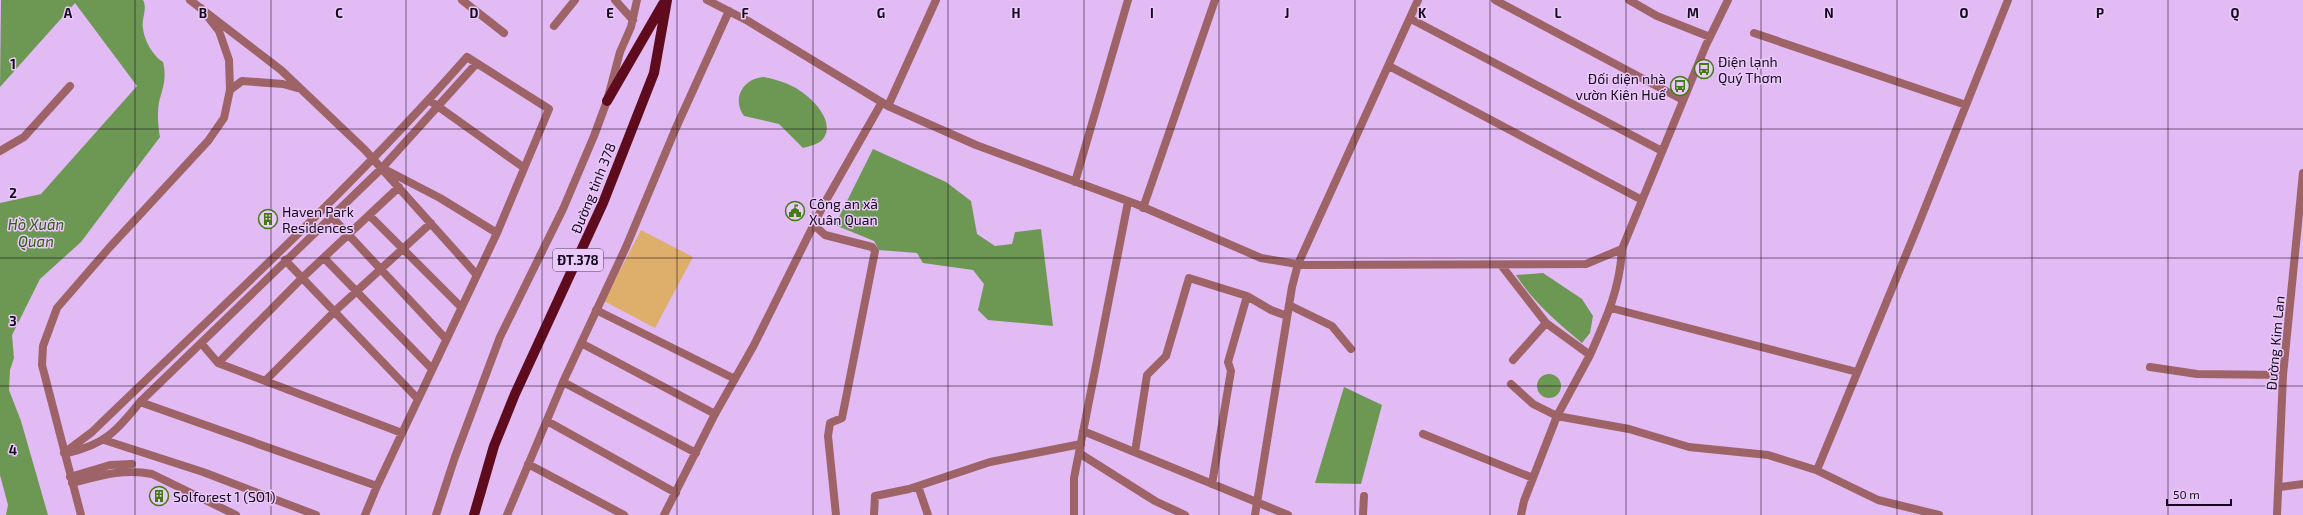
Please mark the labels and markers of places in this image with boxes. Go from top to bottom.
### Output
place label: Điện lạnh Quý Thơm [1718,53,1782,86]
bus stop icon: Điện lạnh Quý Thơm [1693,58,1715,80]
place label: Đối diện nhà vườn Kiên Huế [1575,70,1666,103]
bus stop icon: Đối diện nhà vườn Kiên Huế [1669,75,1691,97]
place label: Công an xã Xuân Quan [809,195,878,228]
public building icon: Công an xã Xuân Quan [784,200,806,222]
place label: Haven Park Residences [282,203,354,236]
building icon: Haven Park Residences [257,208,279,230]
building icon: Solforest 1 (SO1) [148,485,170,507]
place label: Solforest 1 (SO1) [173,488,275,505]

